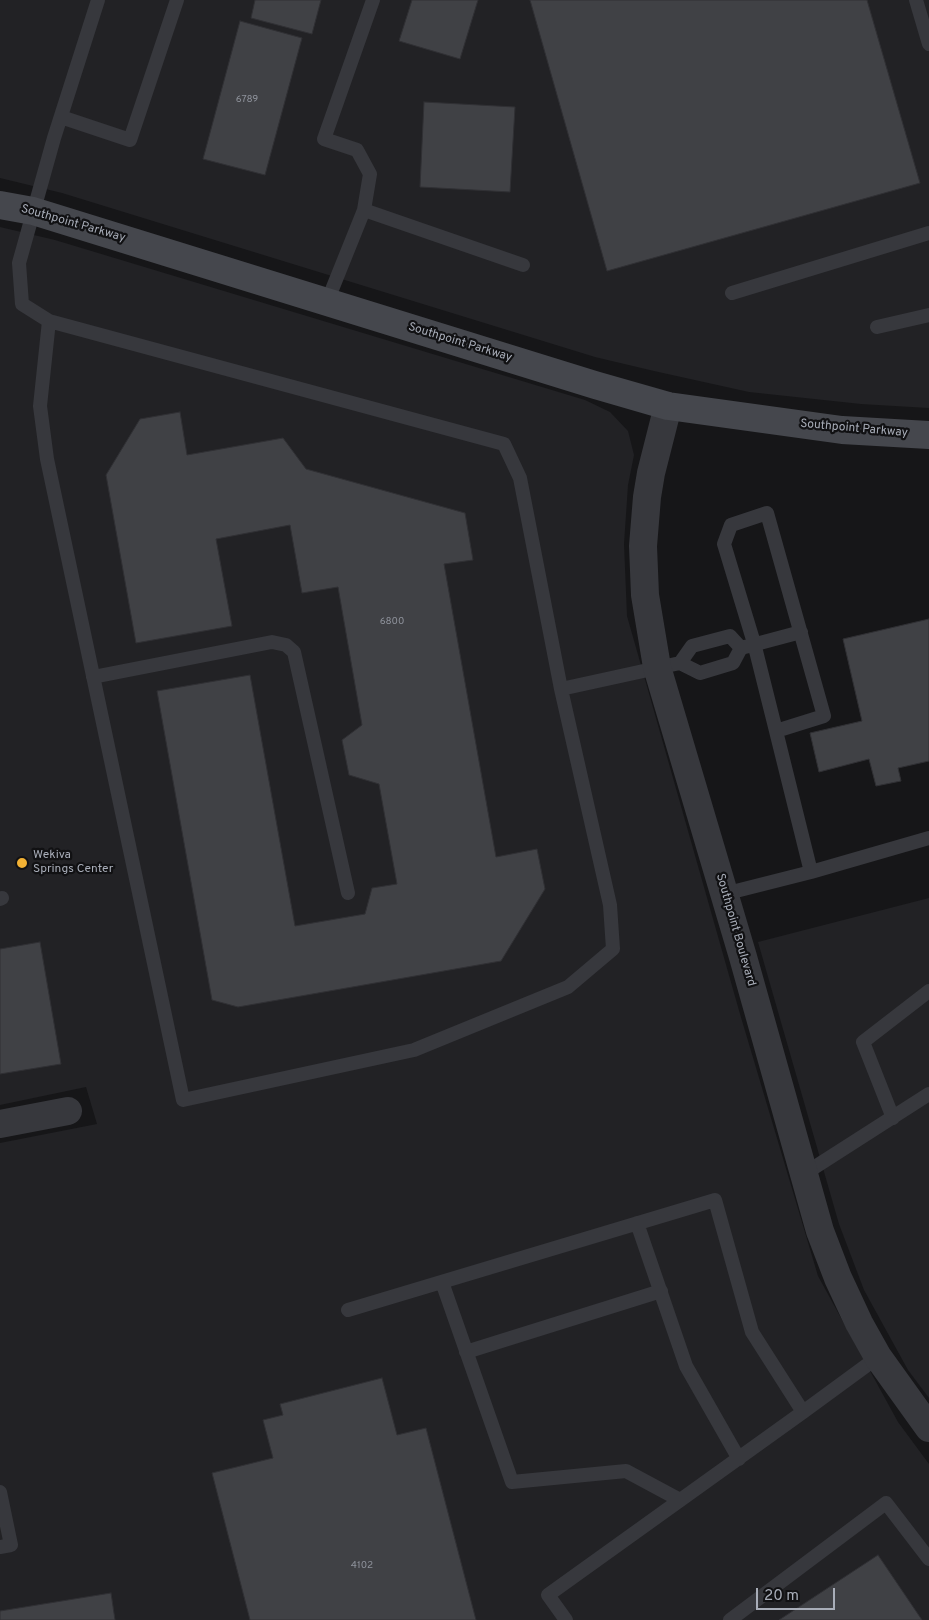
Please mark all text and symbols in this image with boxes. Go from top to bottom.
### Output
house number: 6789 [236,94,258,106]
street label: Southpoint Parkway [19,202,127,246]
street label: Southpoint Parkway [406,320,514,366]
street label: Southpoint Parkway [800,417,908,441]
house number: 6800 [380,616,404,628]
place label: Wekiva Springs Center [33,849,113,877]
marker: Wekiva Springs Center [15,856,29,870]
street label: Southpoint Boulevard [712,872,758,988]
house number: 4102 [351,1560,373,1572]
scale bar [759,1578,838,1610]
text: 20 m [764,1587,799,1606]

